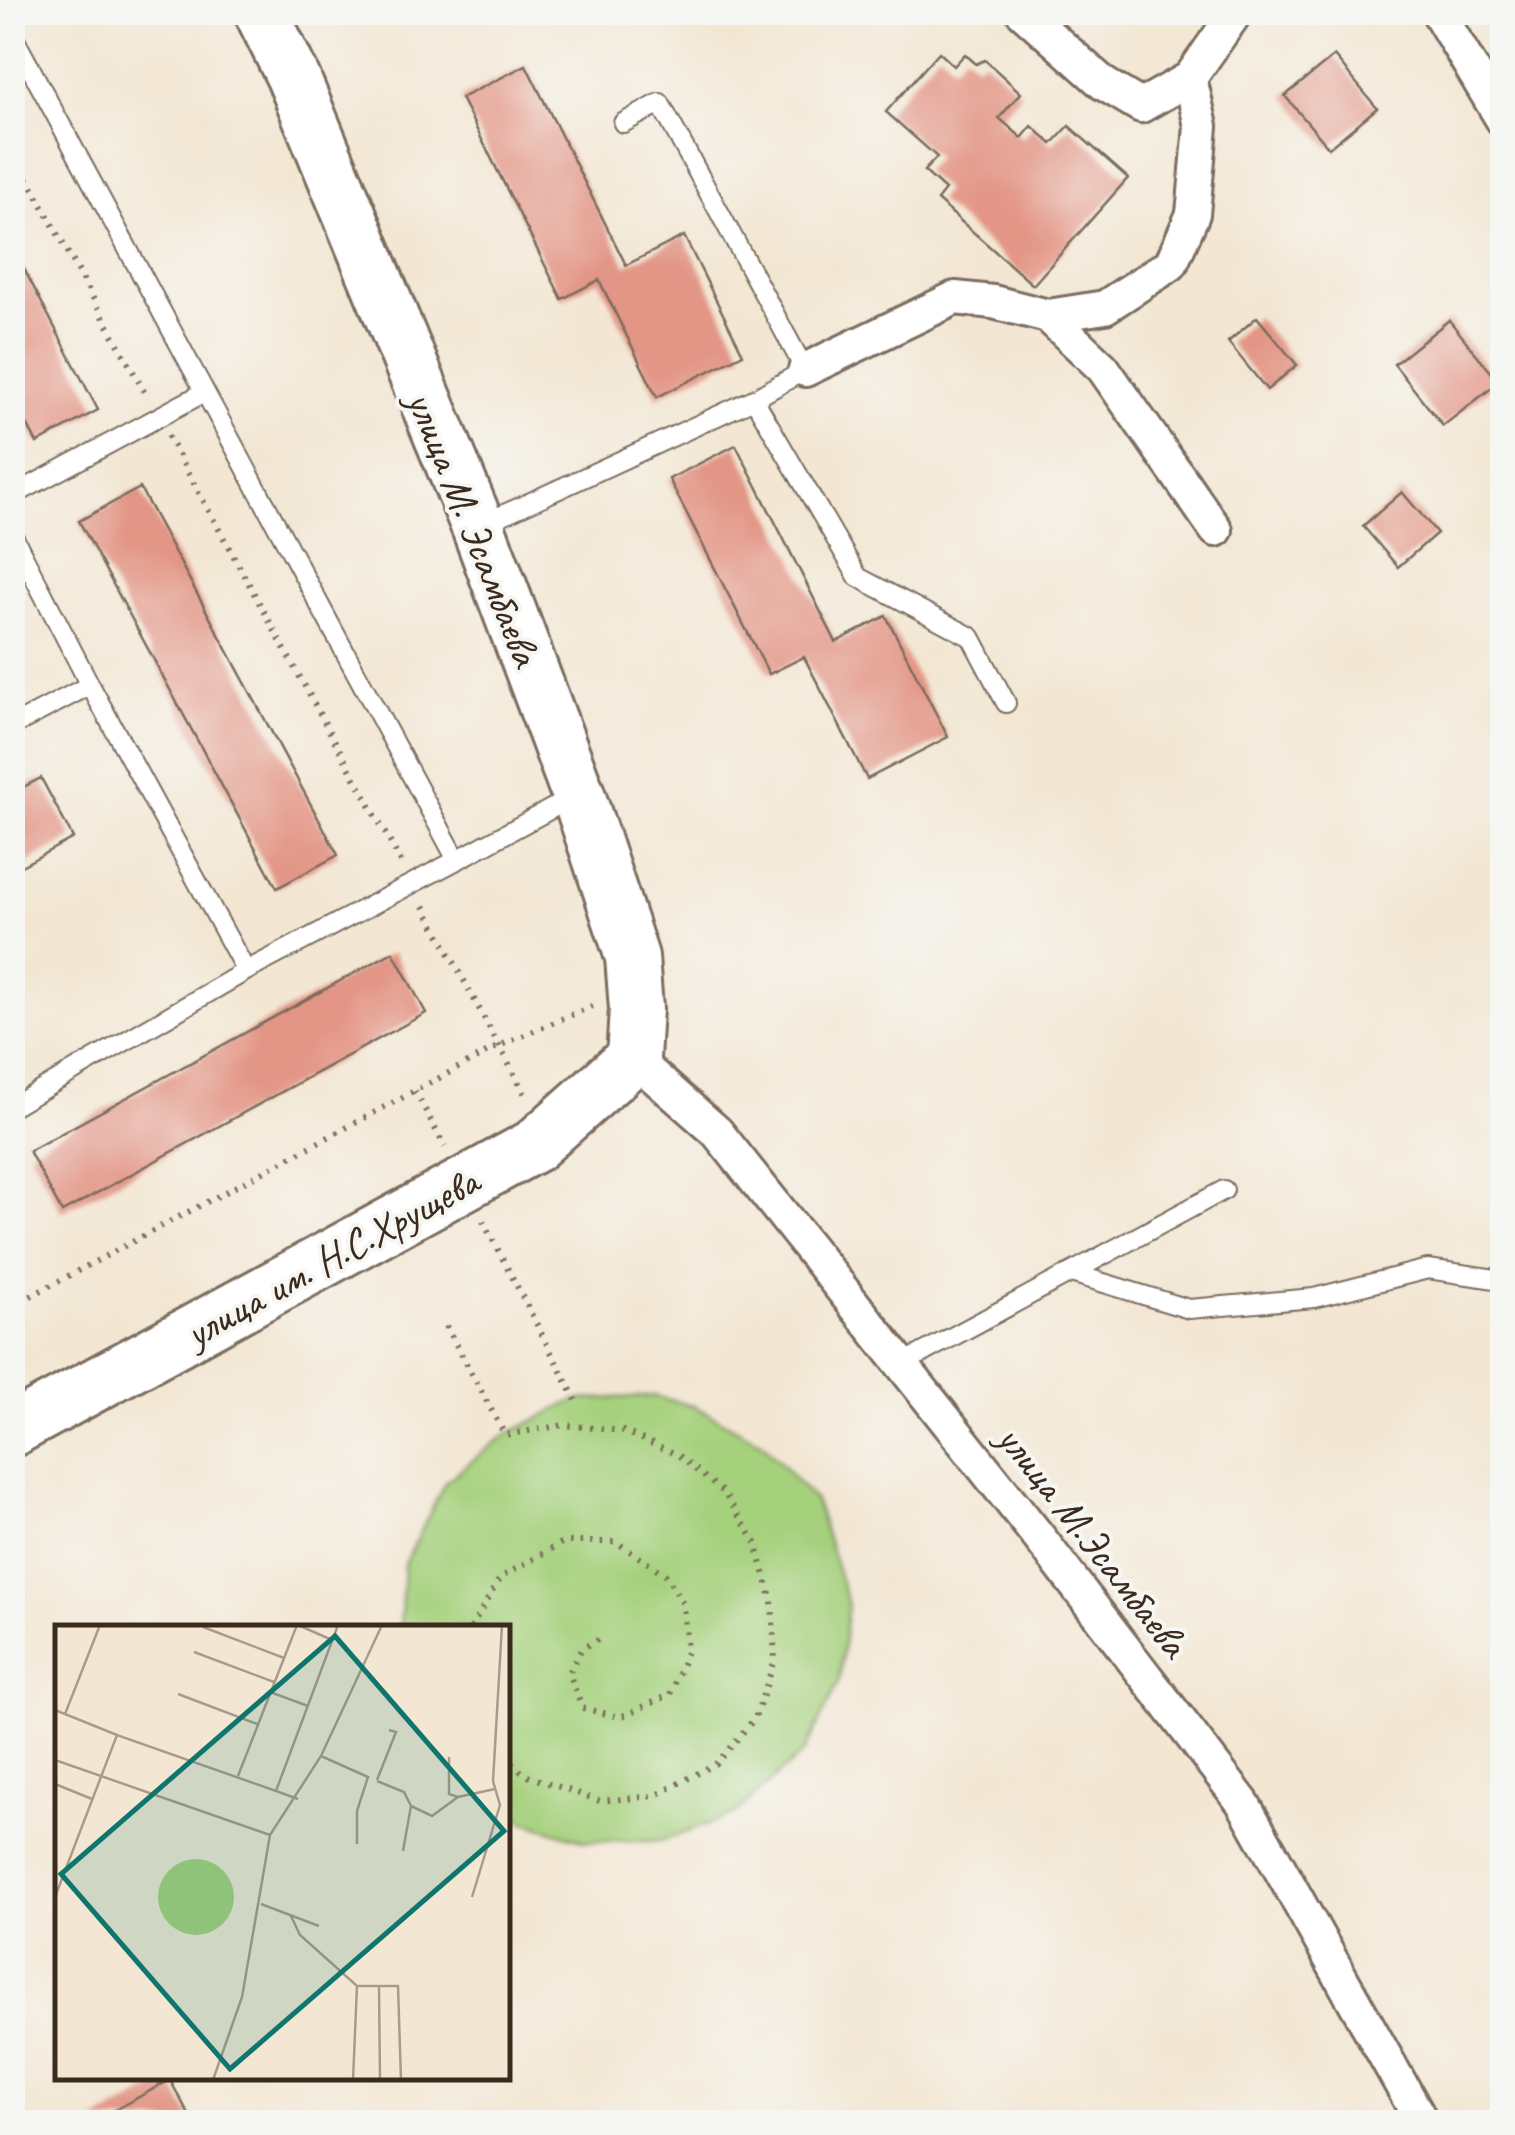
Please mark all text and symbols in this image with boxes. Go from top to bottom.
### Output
street label: улица М. Эсамбаева [393,381,554,676]
street label: улица им. Н.С.Хрущева [173,1153,491,1361]
street label: улица М.Эсамбаева [984,1411,1202,1670]
inset map [55,1625,510,2080]

